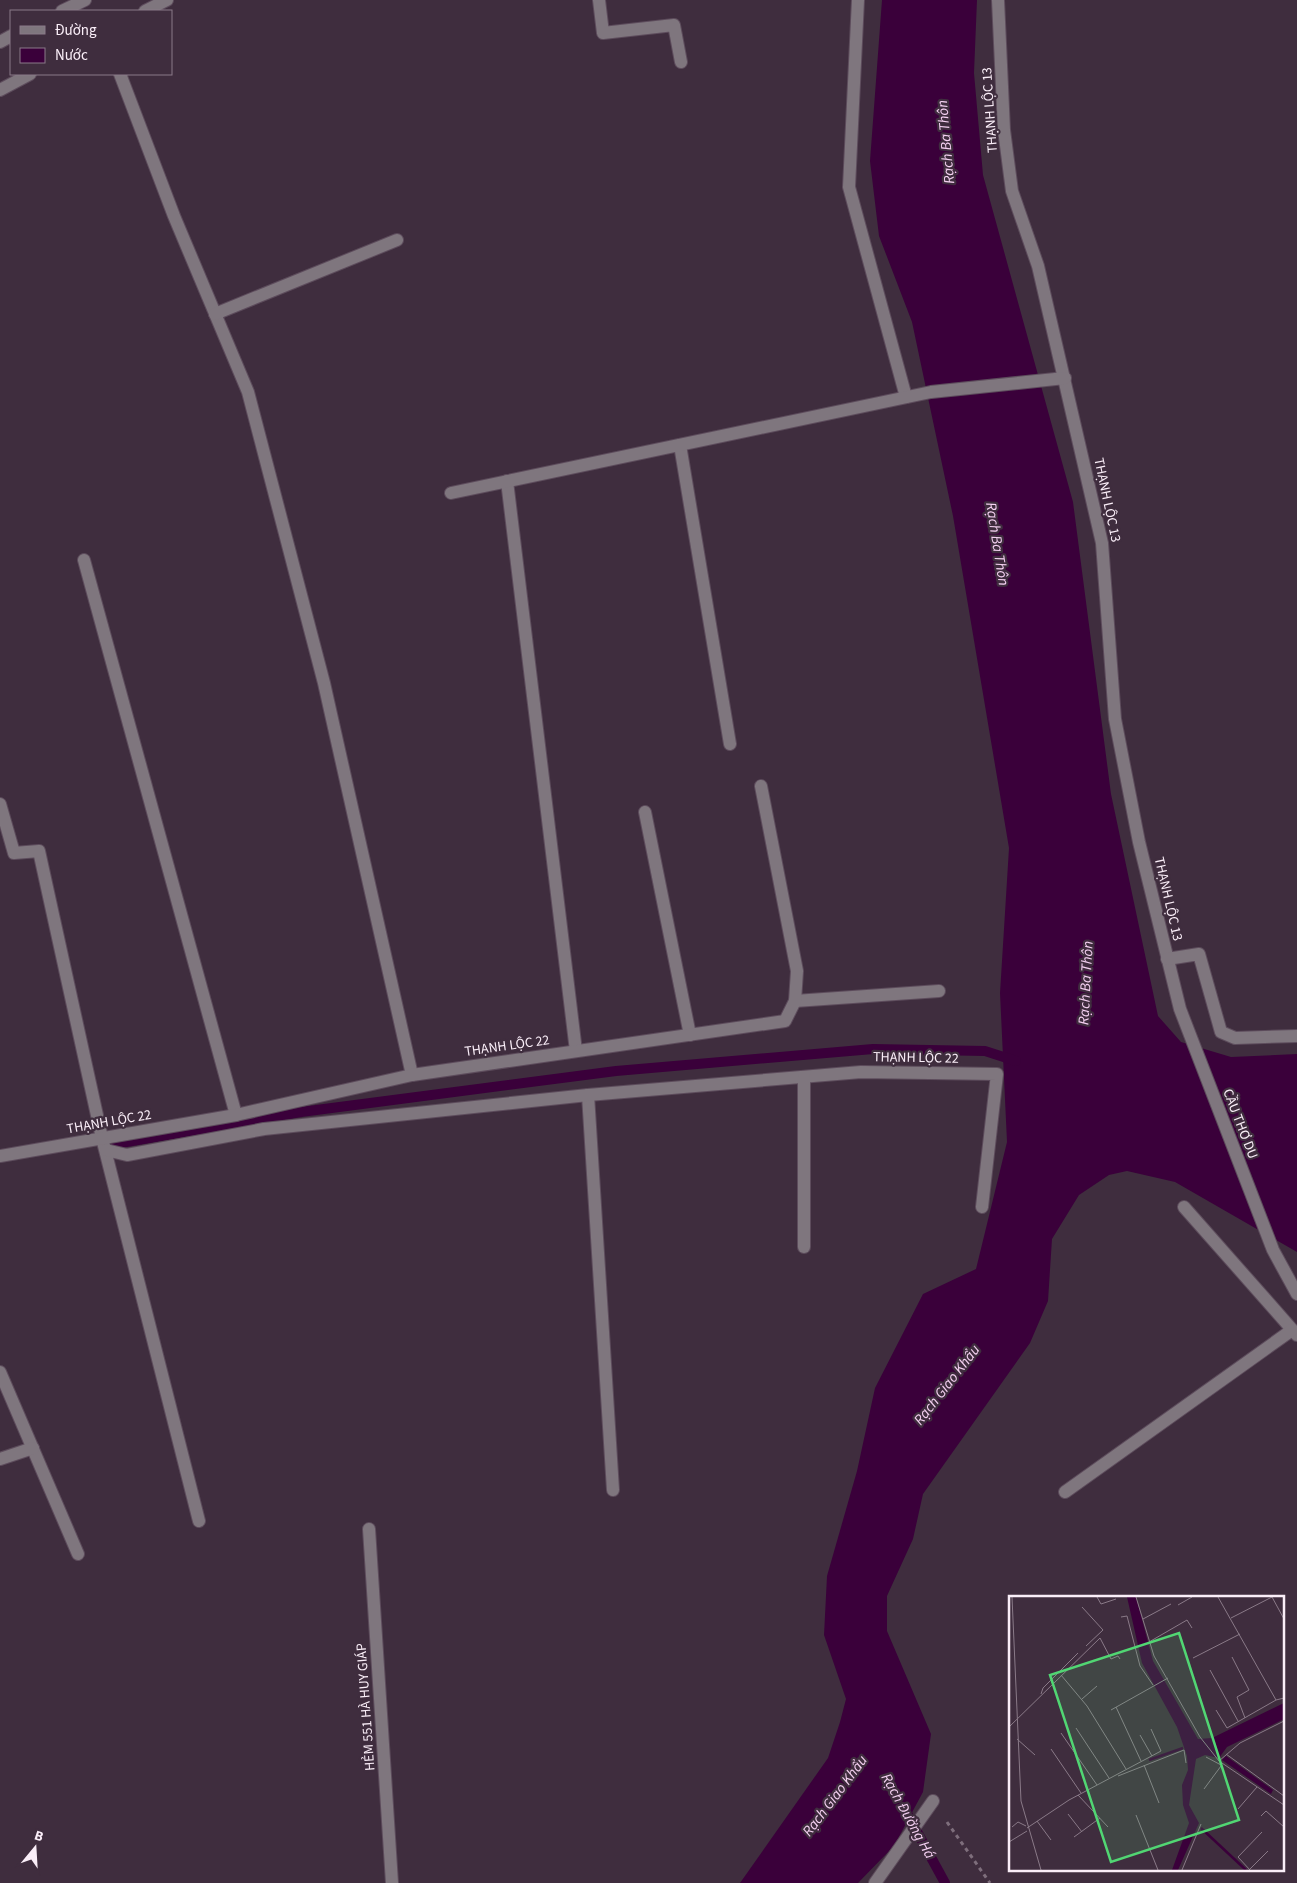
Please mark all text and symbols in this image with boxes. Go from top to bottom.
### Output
legend [10,10,172,75]
text: Đường [55,20,97,41]
text: Nước [55,45,88,66]
street label: THẠNH LỘC 13 [977,67,1003,153]
water label: Rạch Ba Thôn [932,99,960,185]
street label: THẠNH LỘC 13 [1088,456,1126,544]
water label: Rạch Ba Thôn [980,501,1014,587]
street label: THẠNH LỘC 13 [1149,855,1187,943]
water label: Rạch Ba Thôn [1073,940,1099,1026]
street label: THẠNH LỘC 22 [463,1030,551,1062]
street label: THẠNH LỘC 22 [873,1047,959,1069]
street label: CẦU THƠ DU [1217,1086,1263,1162]
street label: THẠNH LỘC 22 [65,1105,153,1139]
water label: Rạch Giao Khẩu [909,1340,985,1430]
inset map [1009,1596,1284,1870]
street label: HẺM 551 HÀ HUY GIÁP [352,1642,380,1772]
water label: Rạch Giao Khẩu [797,1751,873,1841]
water label: Rạch Đường Há [876,1769,940,1863]
north arrow [10,1823,60,1873]
text: B [32,1826,46,1848]

